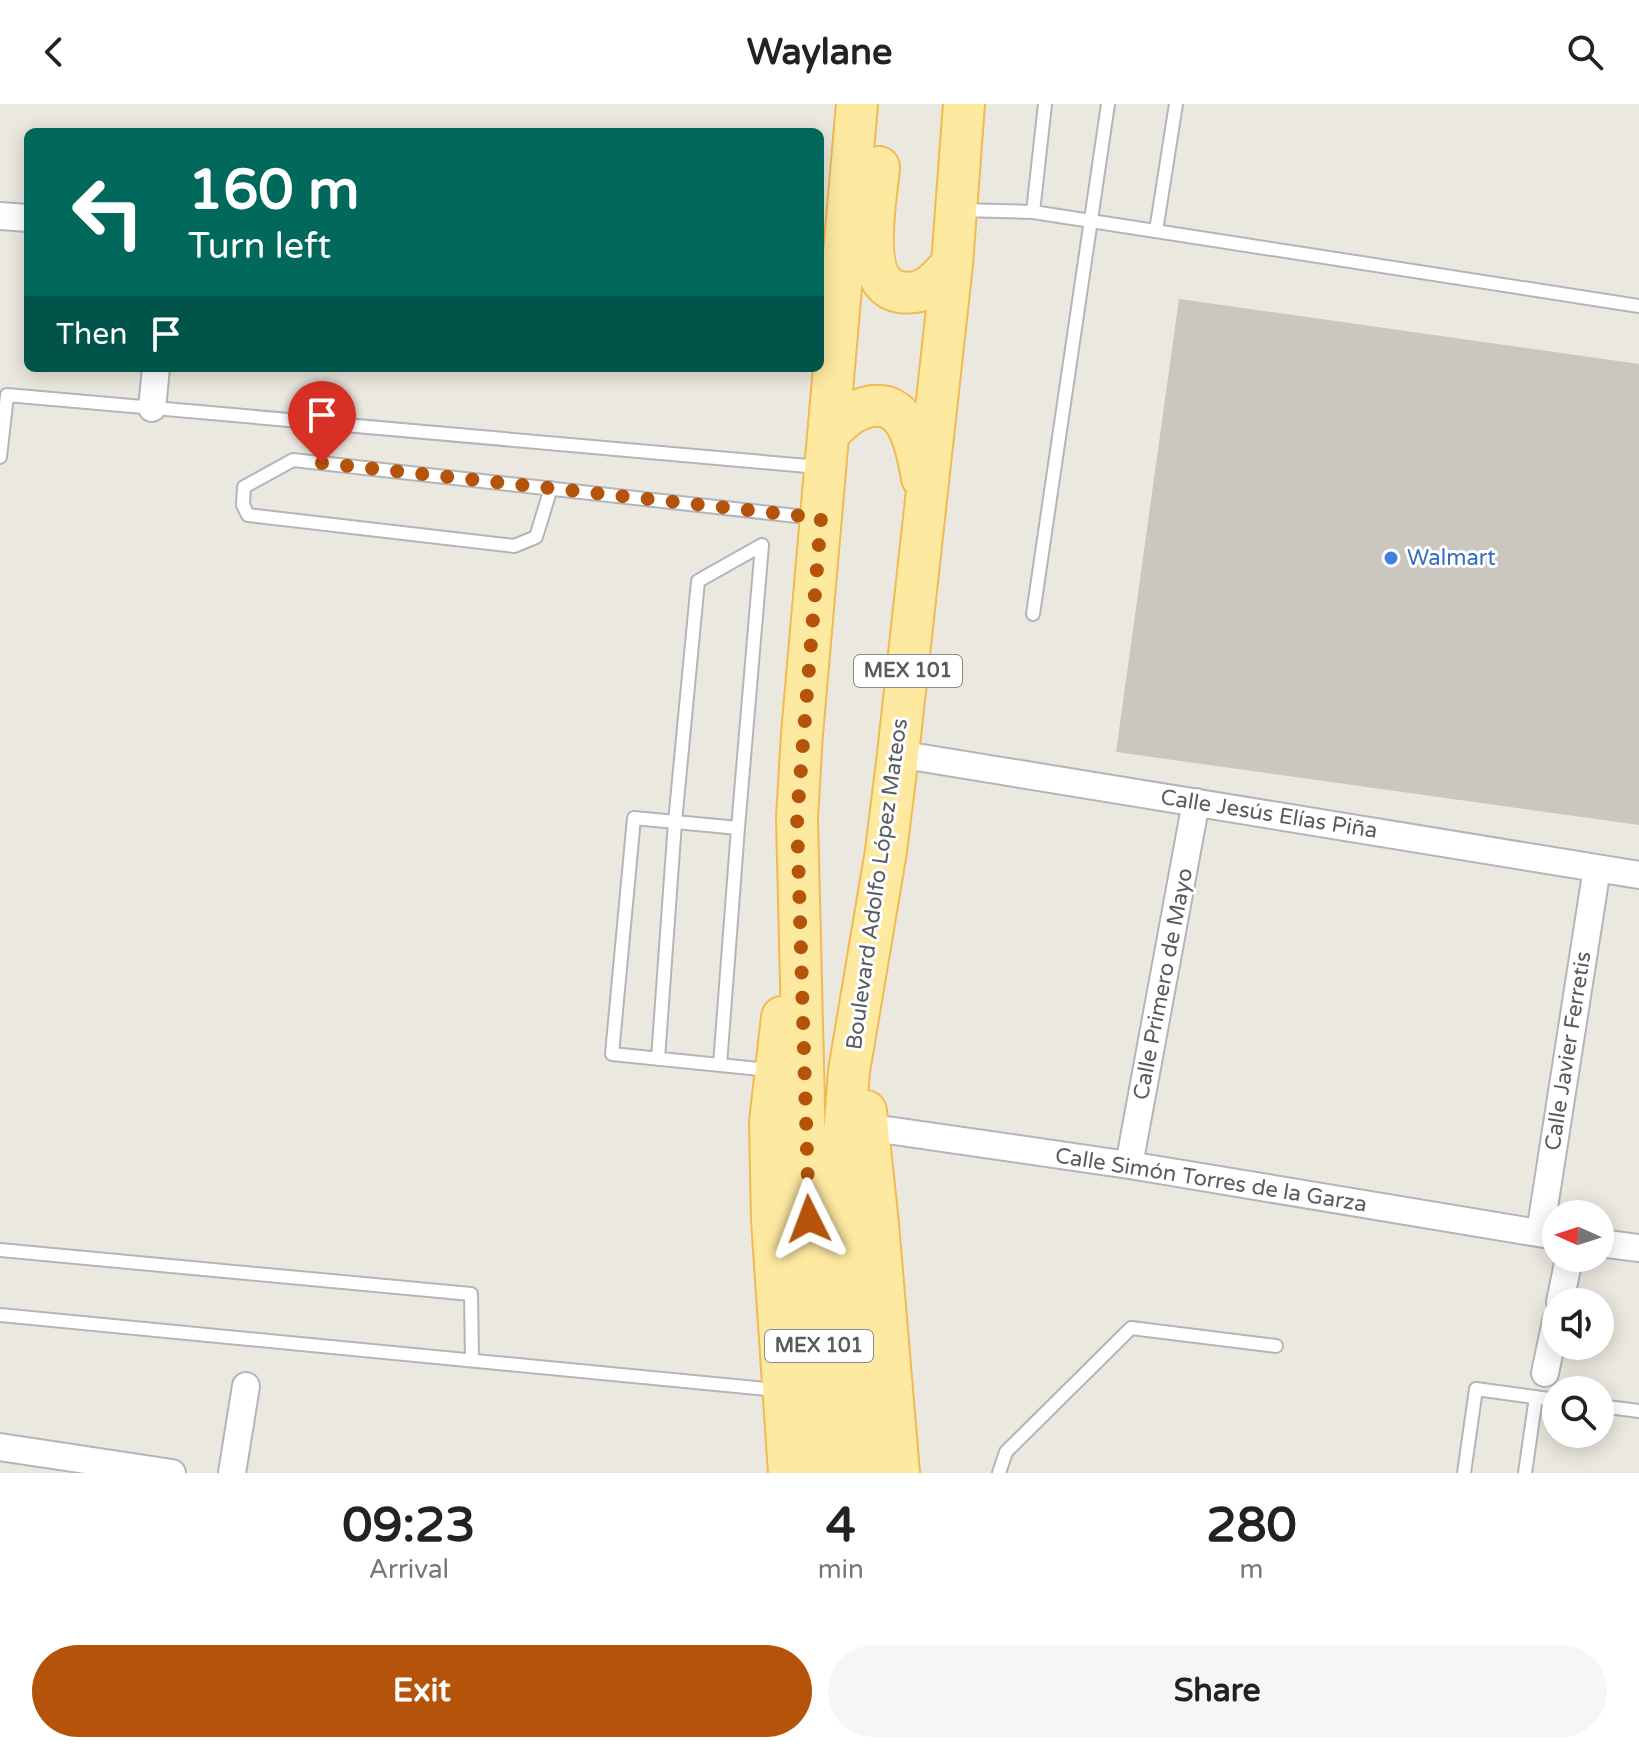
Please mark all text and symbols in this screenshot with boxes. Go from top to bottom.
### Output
icon: back [32,30,76,74]
icon: search [1563,30,1607,74]
text: Waylane [747,31,892,74]
text: 160 m [188,157,359,224]
icon: left [56,160,160,264]
text: Turn left [188,225,331,268]
icon: arrive [144,312,188,356]
text: Then [56,316,128,353]
pin [288,381,356,463]
icon: arrive [300,393,344,437]
place label: Walmart [1407,545,1496,571]
marker: Walmart [1382,549,1400,567]
road number: MEX 101 [854,655,962,687]
street label: Boulevard Adolfo López Mateos [841,717,913,1051]
street label: Calle Jesús Elías Piña [1159,784,1379,844]
street label: Calle Primero de Mayo [1128,866,1198,1102]
street label: Calle Javier Ferretis [1539,950,1597,1152]
street label: Calle Simón Torres de la Garza [1053,1142,1369,1218]
position arrow [767,1177,851,1261]
north arrow [1542,1200,1614,1272]
map controls [1542,1200,1614,1448]
button: sound [1542,1288,1614,1360]
road number: MEX 101 [765,1330,873,1362]
button: search [1542,1376,1614,1448]
text: 09:23 [342,1497,475,1555]
text: 4 [826,1497,856,1555]
text: 280 [1206,1497,1297,1555]
text: Arrival [369,1554,449,1585]
text: min [818,1554,864,1585]
text: m [1240,1554,1263,1585]
button: Exit [32,1645,812,1737]
button: Share [828,1645,1607,1737]

